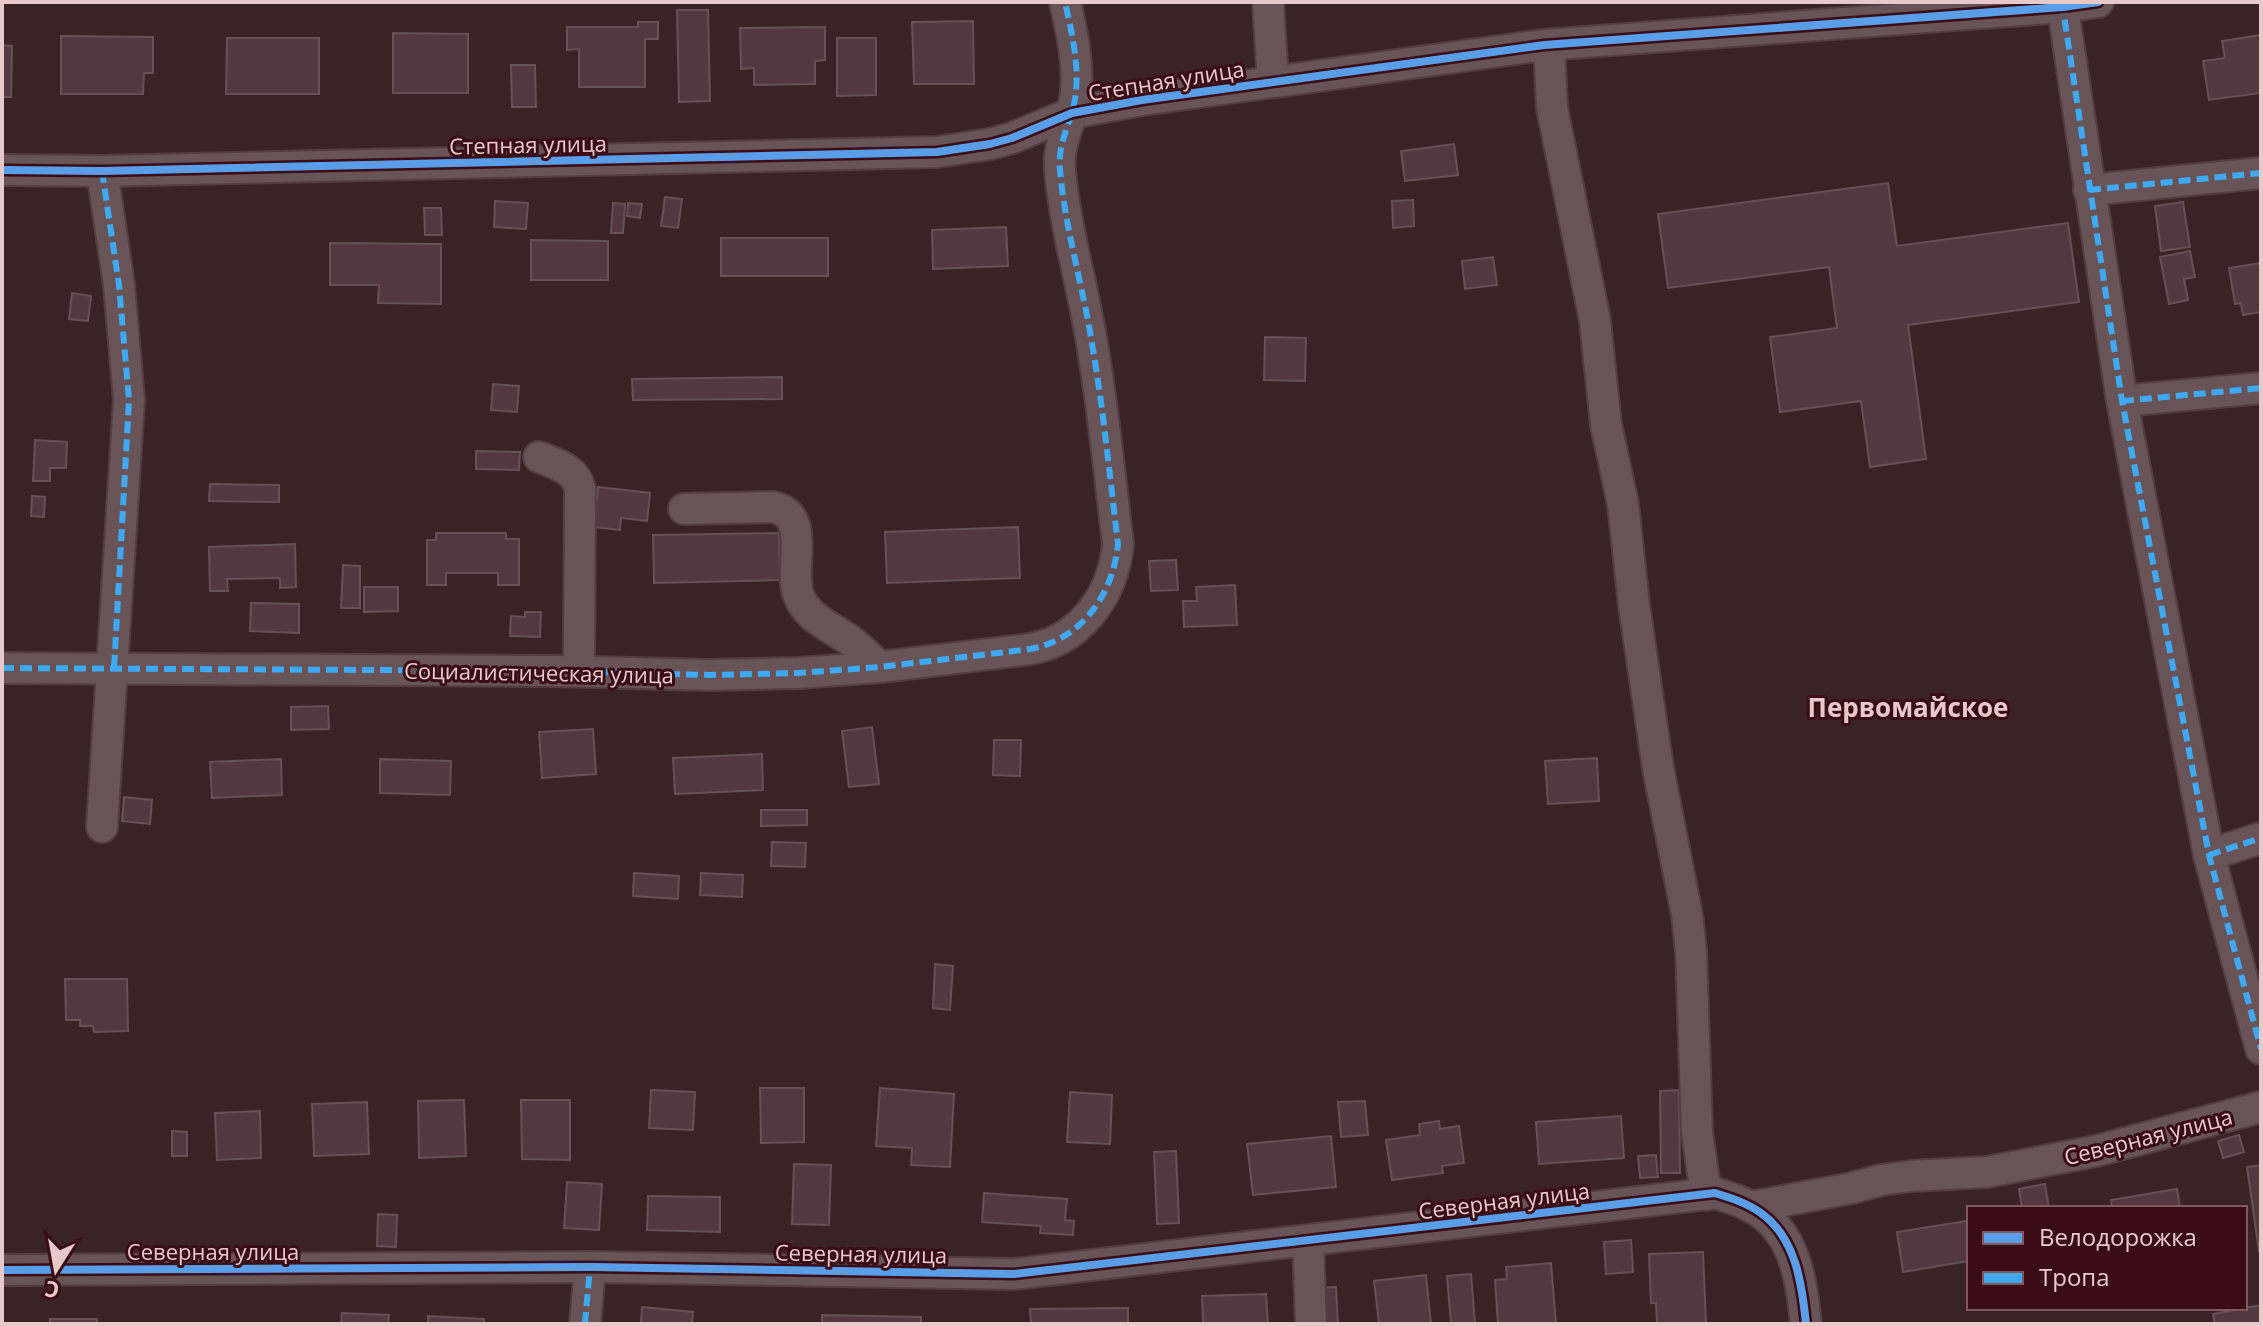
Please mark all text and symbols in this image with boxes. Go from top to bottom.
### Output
street label: Степная улица [1086,53,1246,107]
street label: Степная улица [449,128,607,160]
street label: Социалистическая улица [404,655,674,689]
district label: Первомайское [1808,689,2008,725]
street label: Северная улица [2061,1101,2235,1171]
street label: Северная улица [1417,1175,1591,1225]
legend [1967,1206,2247,1310]
text: Велодорожка [2039,1220,2197,1253]
north arrow [16,1230,96,1310]
street label: Северная улица [127,1236,299,1266]
street label: Северная улица [775,1236,947,1270]
text: Тропа [2039,1260,2110,1293]
text: С [42,1275,62,1307]

